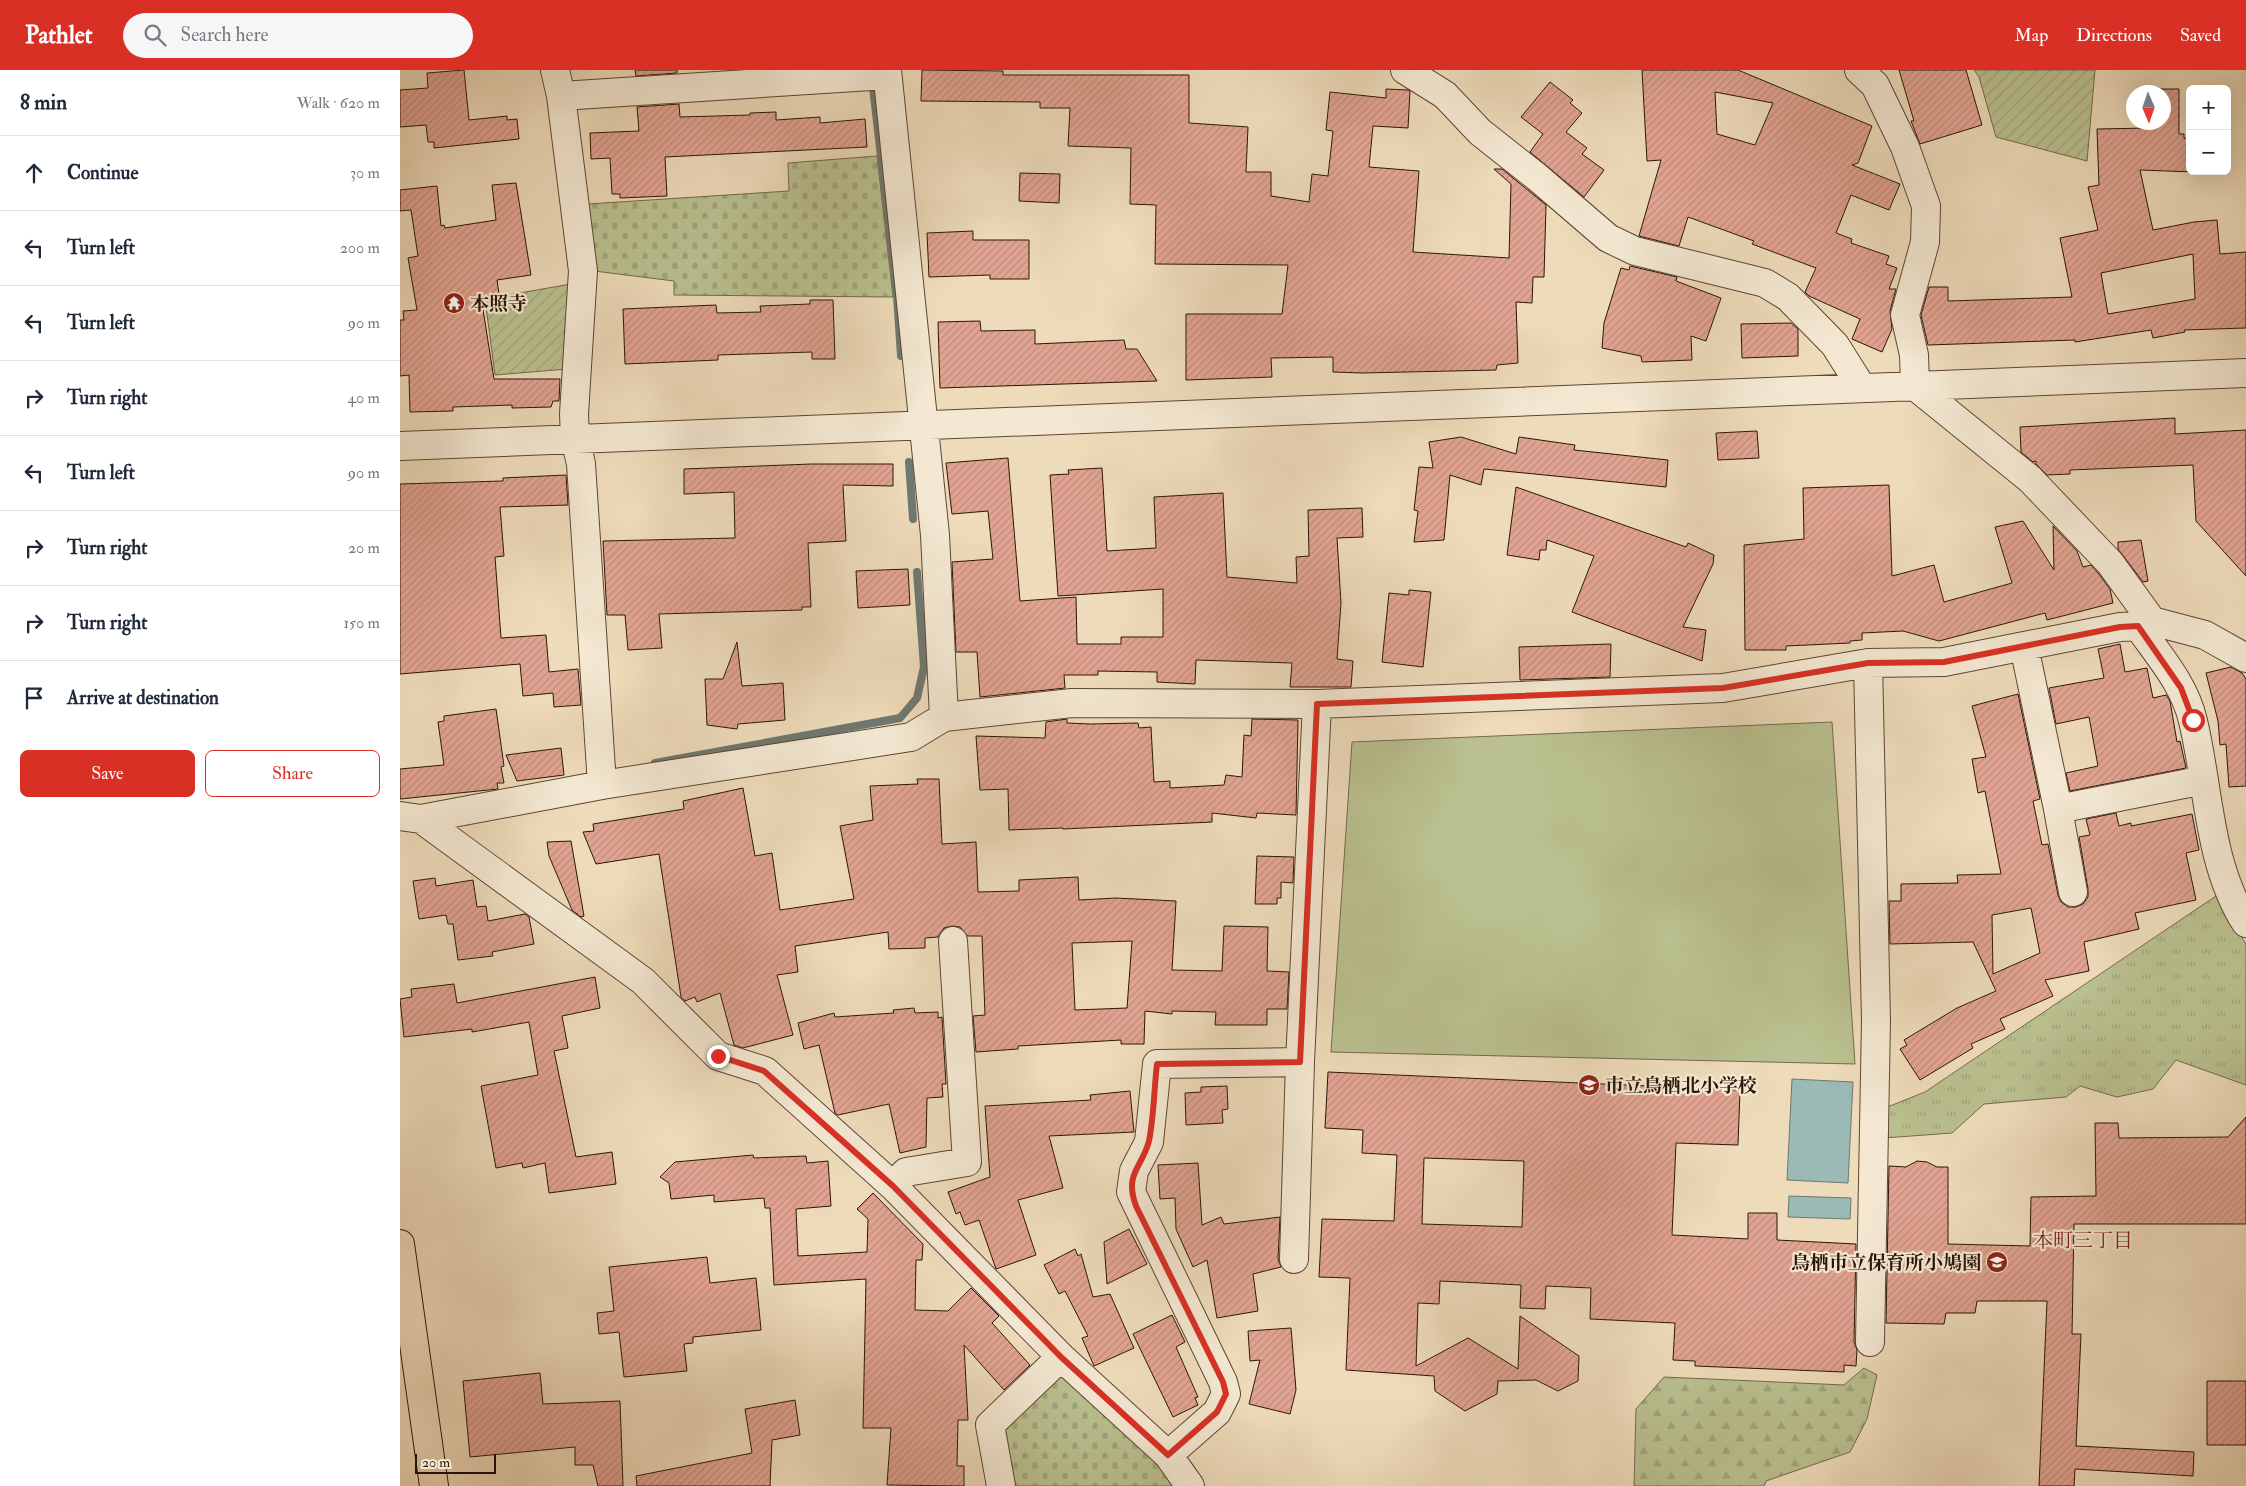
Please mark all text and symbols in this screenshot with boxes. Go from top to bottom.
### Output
search box [123,13,473,58]
text: Pathlet [25,20,93,51]
icon: search [141,21,169,49]
text: Search here [181,23,268,47]
text: Map [2015,24,2048,47]
text: Directions [2076,24,2152,47]
text: Saved [2180,24,2221,47]
north arrow [2126,85,2171,130]
map controls [2186,85,2231,175]
button: + [2186,85,2231,130]
text: 8 min [20,89,67,116]
text: Walk · 620 m [297,93,380,113]
button: − [2186,130,2231,175]
icon: ahead [20,159,48,187]
text: Continue [67,161,138,185]
text: 30 m [350,163,380,183]
icon: left [20,234,48,262]
text: Turn left [67,236,135,260]
text: 200 m [340,238,380,258]
temple icon: 本照寺 [442,291,466,315]
place label: 本照寺 [470,292,527,316]
icon: left [20,309,48,337]
text: Turn left [67,311,135,335]
text: 90 m [348,313,380,333]
icon: right [20,384,48,412]
text: Turn right [67,386,147,410]
text: 40 m [347,388,380,408]
icon: left [20,459,48,487]
text: Turn left [67,461,135,485]
text: 90 m [348,463,380,483]
icon: right [20,534,48,562]
text: Turn right [67,536,147,560]
text: 20 m [348,538,380,558]
icon: right [20,609,48,637]
text: Turn right [67,611,147,635]
text: 150 m [343,613,380,633]
icon: arrive [20,684,48,712]
text: Arrive at destination [67,686,219,710]
route start [2182,709,2205,732]
button: Save [20,750,195,797]
button: Share [205,750,380,797]
route end [707,1045,730,1068]
school or university icon: 市立鳥栖北小学校 [1577,1073,1601,1097]
place label: 市立鳥栖北小学校 [1605,1074,1757,1098]
district label: 本町三丁目 [2033,1228,2133,1253]
school or university icon: 鳥栖市立保育所小鳩園 [1985,1250,2009,1274]
place label: 鳥栖市立保育所小鳩園 [1791,1251,1981,1275]
scale bar [415,1451,496,1474]
text: 20 m [422,1454,450,1471]

